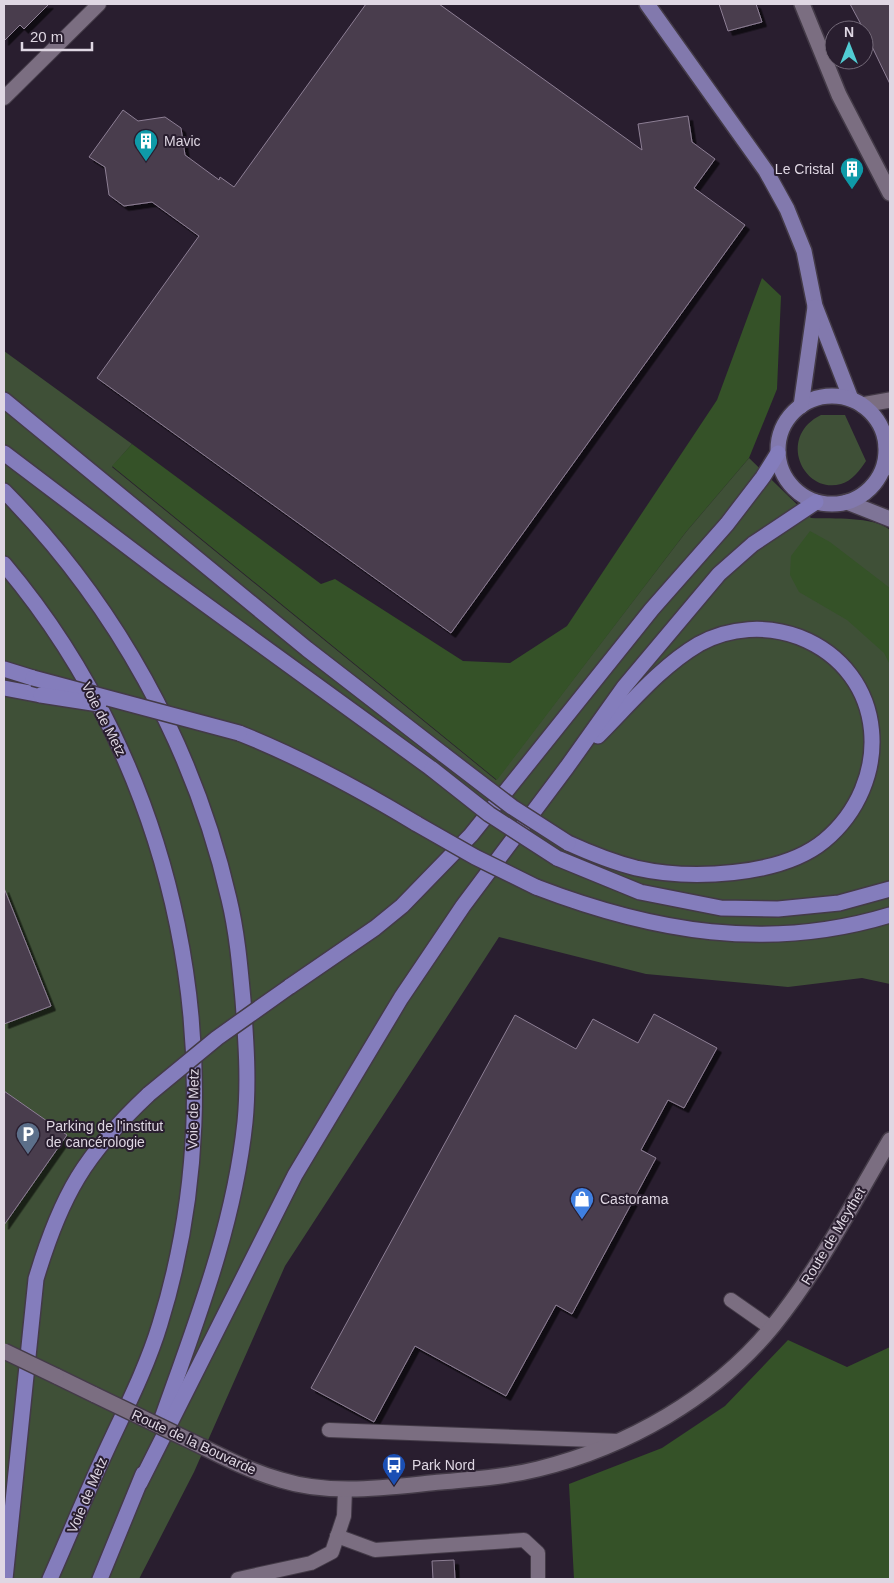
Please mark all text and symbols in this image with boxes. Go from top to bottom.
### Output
scale bar [22,20,92,52]
north arrow [824,20,874,70]
text: N [844,24,854,40]
text: 20 m [30,28,63,45]
building icon: Mavic [133,128,159,162]
place label: Mavic [164,133,201,149]
building icon: Le Cristal [839,156,865,190]
place label: Le Cristal [775,161,834,177]
street label: Voie de Metz [78,679,130,759]
street label: Voie de Metz [184,1068,202,1150]
place label: Parking de l'institut de cancérologie [46,1118,163,1150]
parking icon: Parking de l'institut de cancérologie [15,1121,41,1155]
street label: Route de Meythet [798,1184,868,1287]
shop icon: Castorama [569,1186,595,1220]
place label: Castorama [600,1191,669,1207]
street label: Route de la Bouvarde [129,1406,259,1478]
bus stop icon: Park Nord [381,1452,407,1486]
street label: Voie de Metz [64,1455,110,1535]
place label: Park Nord [412,1457,475,1473]

